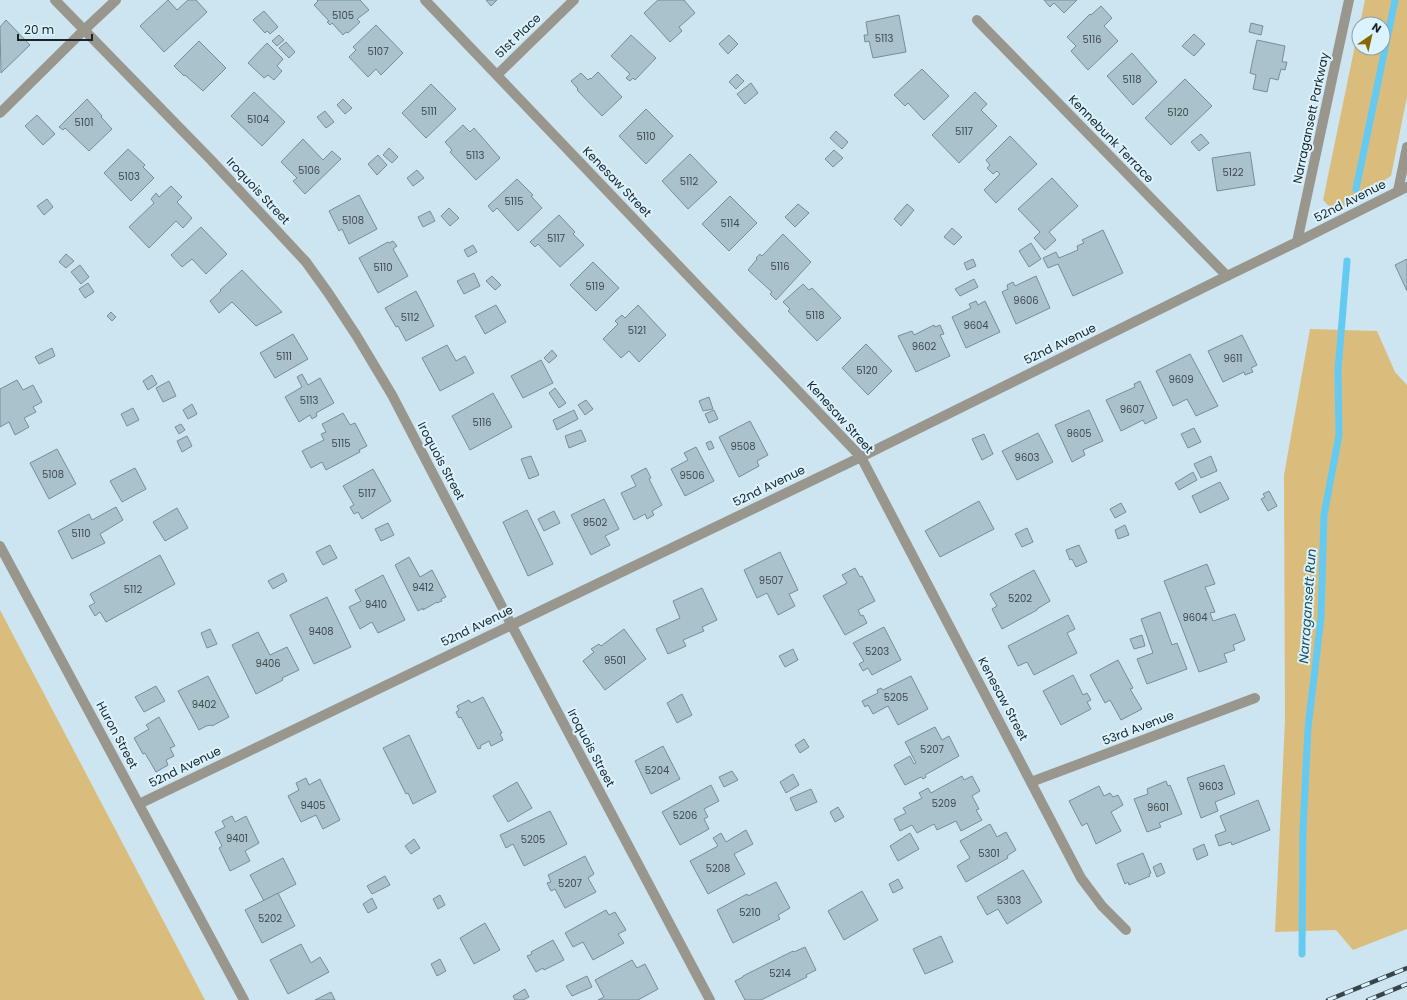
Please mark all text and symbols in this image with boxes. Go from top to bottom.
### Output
house number: 5105 [332,8,354,23]
street label: 51st Place [491,9,544,62]
scale bar [18,16,92,42]
north arrow [1351,16,1391,56]
text: N [1369,19,1384,37]
text: 20 m [24,21,54,38]
house number: 5113 [875,31,893,46]
house number: 5116 [1082,32,1102,47]
house number: 5107 [367,44,389,59]
street label: Narragansett Parkway [1288,51,1333,185]
house number: 5118 [1123,72,1142,87]
street label: Kennebunk Terrace [1065,91,1158,186]
house number: 5111 [421,104,437,119]
house number: 5120 [1167,105,1189,120]
house number: 5104 [247,112,269,127]
house number: 5101 [75,115,93,130]
house number: 5117 [955,124,974,139]
house number: 5110 [637,129,655,144]
street label: Kenesaw Street [579,143,656,221]
house number: 5113 [466,148,484,163]
street label: Iroquois Street [223,153,294,228]
house number: 5106 [298,163,320,178]
house number: 5122 [1223,165,1244,180]
house number: 5103 [118,169,140,184]
house number: 5112 [680,174,698,189]
street label: 52nd Avenue [1311,175,1389,226]
house number: 5115 [505,194,523,209]
house number: 5108 [342,213,364,228]
house number: 5114 [721,216,739,231]
house number: 5117 [547,231,566,246]
house number: 5116 [770,259,790,274]
house number: 5110 [374,260,392,275]
house number: 5119 [586,279,604,294]
house number: 9606 [1013,293,1039,308]
house number: 5118 [806,308,825,323]
house number: 5112 [401,310,419,325]
house number: 9604 [963,318,989,333]
street label: 52nd Avenue [1021,319,1099,368]
house number: 5121 [628,323,646,338]
house number: 9602 [912,339,937,354]
house number: 5111 [276,349,292,364]
house number: 9611 [1223,351,1243,366]
house number: 5120 [856,363,878,378]
house number: 9609 [1168,372,1194,387]
street label: Kenesaw Street [803,377,878,457]
house number: 5113 [300,393,318,408]
house number: 9607 [1120,402,1145,417]
house number: 5116 [472,415,492,430]
street label: Iroquois Street [414,419,469,503]
house number: 9605 [1066,426,1092,441]
house number: 5115 [332,436,350,451]
house number: 9508 [730,439,756,454]
house number: 9603 [1015,450,1040,465]
street label: 52nd Avenue [730,461,808,510]
house number: 5108 [42,467,64,482]
house number: 9506 [679,468,705,483]
house number: 5117 [358,486,377,501]
house number: 9502 [583,515,608,530]
house number: 5110 [72,526,90,541]
water label: Narragansett Run [1294,548,1321,664]
house number: 9507 [759,573,784,588]
house number: 9412 [412,580,434,595]
house number: 5112 [124,582,142,597]
house number: 5202 [1008,591,1032,606]
house number: 9410 [365,597,387,612]
street label: 52nd Avenue [438,601,516,650]
house number: 9604 [1182,610,1208,625]
house number: 9408 [308,624,334,639]
house number: 5203 [865,644,889,659]
house number: 9501 [604,653,626,668]
street label: Kenesaw Street [974,654,1033,744]
house number: 9406 [255,656,281,671]
house number: 5205 [884,690,908,705]
house number: 9402 [192,697,217,712]
street label: Huron Street [93,698,142,772]
street label: Iroquois Street [564,706,619,790]
street label: 53rd Avenue [1100,706,1176,749]
street label: 52nd Avenue [146,742,224,791]
house number: 5207 [920,742,944,757]
house number: 5204 [645,763,669,778]
house number: 9603 [1199,779,1224,794]
house number: 5209 [932,796,956,811]
house number: 9405 [300,798,326,813]
house number: 9601 [1147,800,1169,815]
house number: 5206 [673,808,697,823]
house number: 9401 [226,831,248,846]
house number: 5205 [521,832,545,847]
house number: 5301 [978,846,1000,861]
house number: 5208 [706,861,730,876]
house number: 5207 [558,876,582,891]
house number: 5303 [997,893,1021,908]
house number: 5210 [739,905,761,920]
house number: 5202 [258,911,282,926]
house number: 5214 [769,966,791,981]

